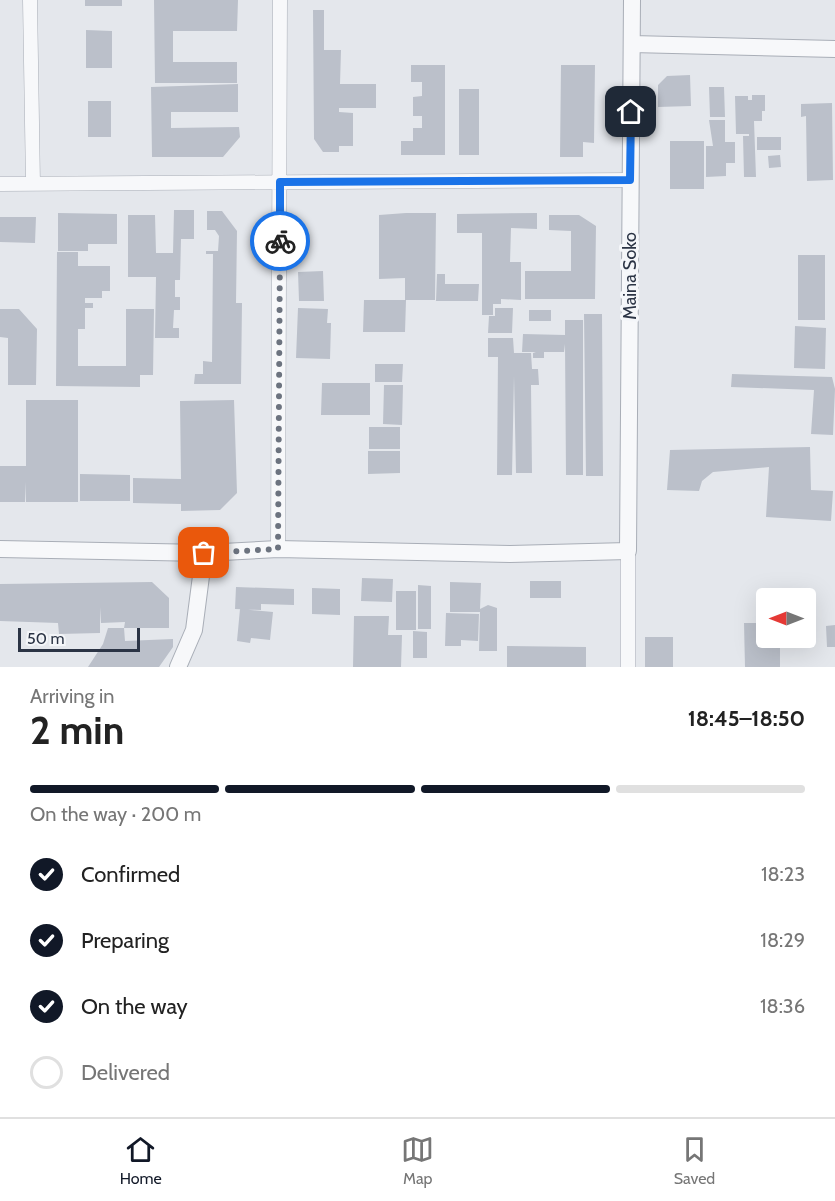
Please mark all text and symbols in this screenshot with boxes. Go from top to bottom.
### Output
pin [605,86,656,137]
icon: home [614,95,647,128]
courier [250,211,310,271]
icon: bike [264,225,297,258]
street label: Maina Soko [619,232,641,320]
pin [178,527,229,578]
icon: bag [187,536,220,569]
north arrow [756,588,816,648]
map controls [756,588,816,648]
scale bar [18,625,140,652]
text: 50 m [27,629,64,648]
text: Arriving in [30,684,114,708]
text: 18:45–18:50 [688,705,805,732]
text: 2 min [30,706,124,754]
text: On the way · 200 m [30,802,201,826]
icon: check [30,858,63,891]
text: Confirmed [81,861,180,888]
text: 18:23 [761,862,805,886]
icon: check [30,924,63,957]
text: Preparing [81,927,169,954]
text: 18:29 [760,928,805,952]
icon: check [30,990,63,1023]
text: On the way [81,993,188,1020]
text: 18:36 [760,994,805,1018]
text: Delivered [81,1059,170,1086]
tab: Home [120,1133,162,1188]
tab: Map [401,1133,434,1188]
tab: Saved [674,1133,715,1188]

